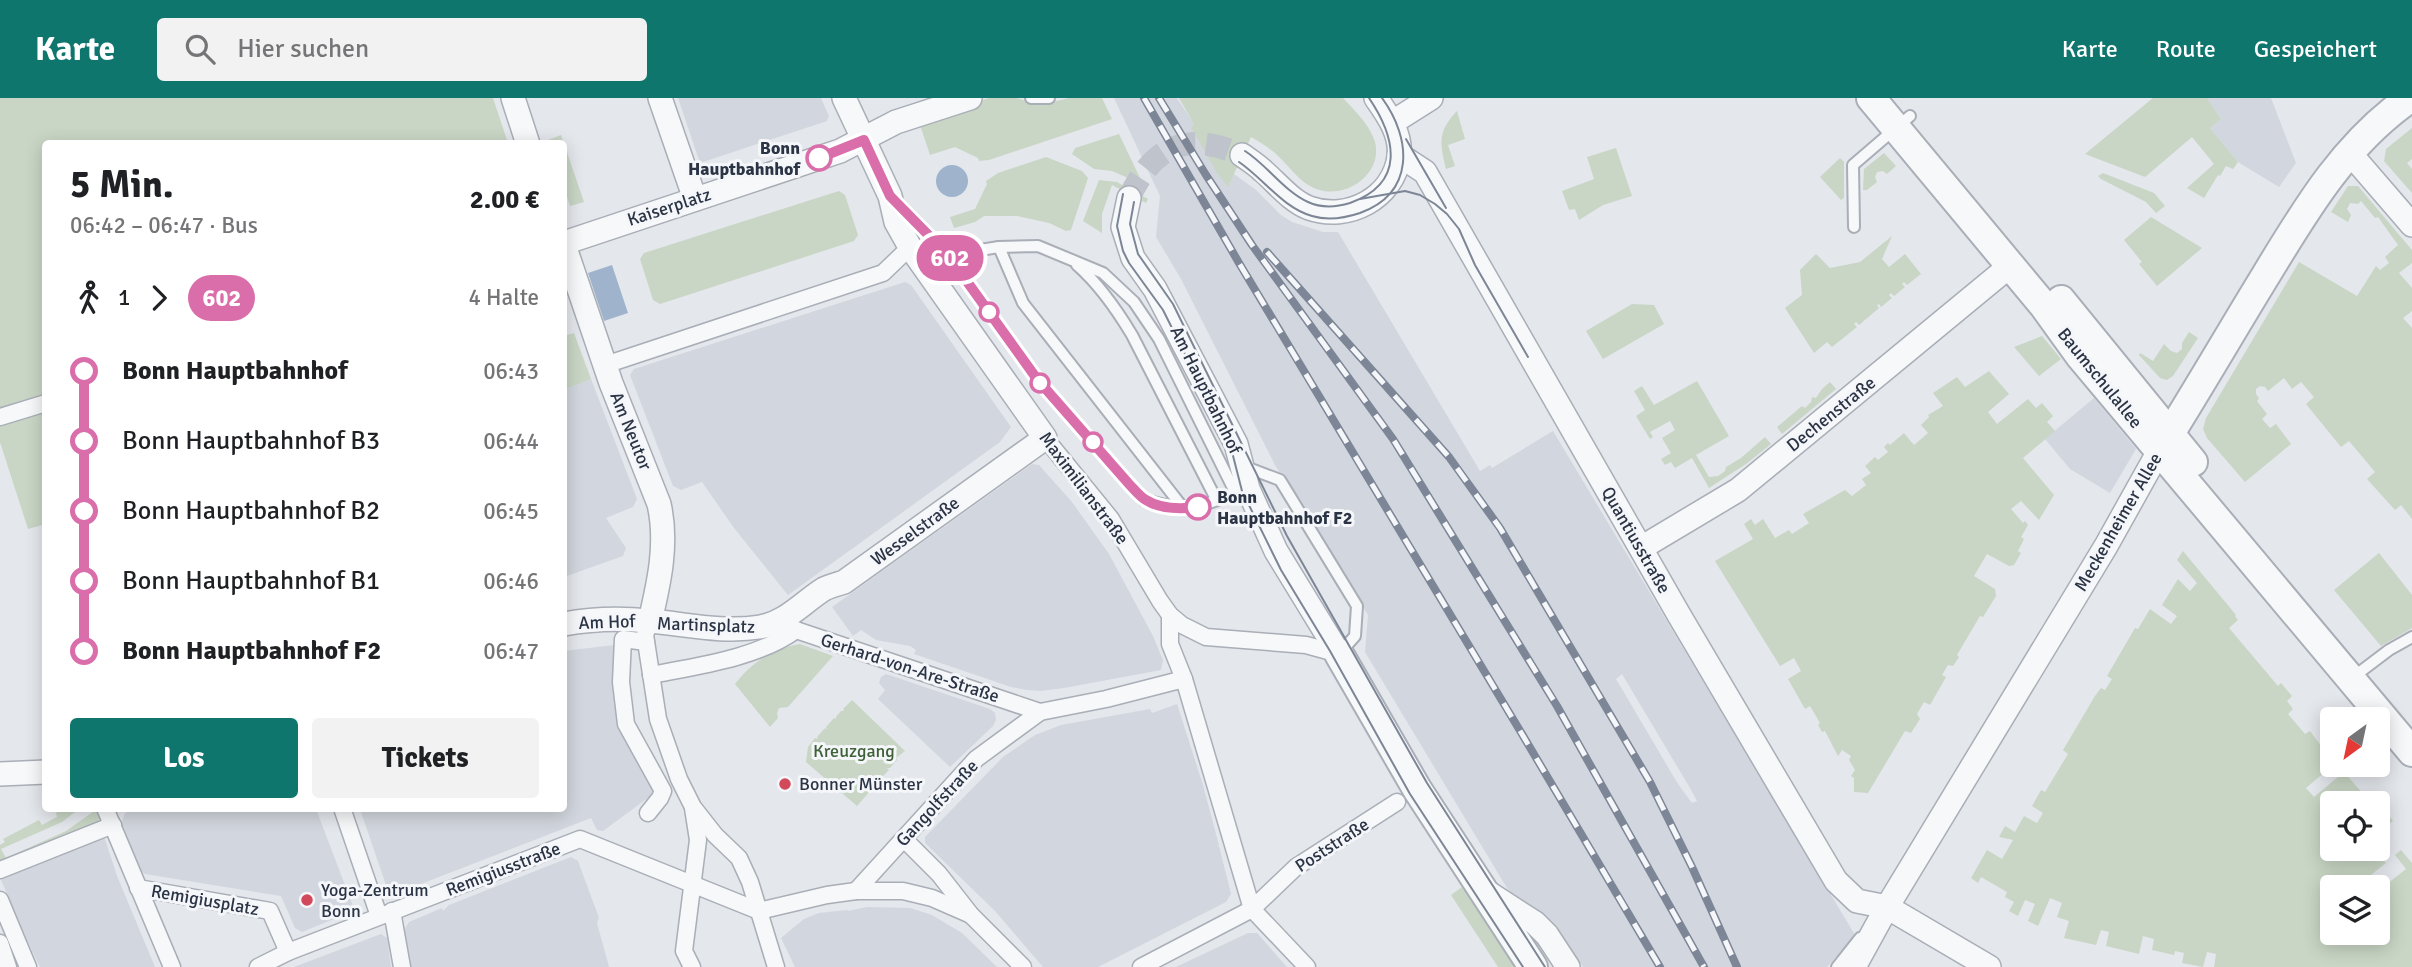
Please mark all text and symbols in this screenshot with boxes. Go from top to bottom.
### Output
search box [157,18,647,81]
text: Karte [35,29,115,70]
icon: search [181,30,219,68]
text: Hier suchen [237,33,369,65]
text: Karte [2062,34,2118,64]
text: Route [2156,34,2216,64]
text: Gespeichert [2254,34,2377,64]
place label: Bonn Hauptbahnhof [688,137,801,180]
marker: Bonn Hauptbahnhof [806,145,832,171]
text: 5 Min. [70,161,174,208]
street label: Kaiserplatz [624,183,714,231]
text: 2.00 € [470,184,539,216]
text: 06:42 – 06:47 · Bus [70,211,258,240]
line badge: 602 [910,235,990,281]
text: 602 [931,243,969,273]
icon: walk [70,279,108,317]
icon: forward [140,279,178,317]
text: 1 [118,283,130,312]
text: 602 [202,283,241,313]
text: 4 Halte [469,283,539,312]
unlabelled marker [979,302,999,322]
street label: Am Hauptbahnhof [1166,322,1247,458]
street label: Baumschulallee [2053,323,2147,433]
text: Bonn Hauptbahnhof [122,355,348,387]
text: 06:43 [483,357,539,386]
street label: Dechenstraße [1782,372,1880,456]
unlabelled marker [1030,373,1050,393]
street label: Am Neutor [605,389,657,474]
text: Bonn Hauptbahnhof B3 [122,425,380,457]
text: 06:44 [483,427,539,456]
street label: Maximilianstraße [1035,427,1133,549]
unlabelled marker [1083,432,1103,452]
street label: Meckenheimer Allee [2069,449,2167,595]
street label: Quantiusstraße [1597,483,1675,597]
place label: Bonn Hauptbahnhof F2 [1217,486,1352,529]
street label: Wesselstraße [867,492,963,570]
marker: Bonn Hauptbahnhof F2 [1185,494,1211,520]
text: Bonn Hauptbahnhof B2 [122,495,380,527]
text: 06:45 [483,497,539,526]
text: Bonn Hauptbahnhof B1 [122,565,380,597]
text: 06:46 [483,567,539,596]
street label: Am Hof [578,610,637,634]
street label: Martinsplatz [657,612,755,638]
street label: Gerhard-von-Are-Straße [818,629,1002,707]
text: Bonn Hauptbahnhof F2 [122,635,381,667]
text: 06:47 [483,637,539,666]
north arrow [2320,707,2390,777]
map controls [2320,707,2390,945]
button: Los [70,718,298,798]
button: Tickets [312,718,539,798]
park label: Kreuzgang [813,740,895,762]
street label: Gangolfstraße [891,755,983,851]
place label: Bonner Münster [799,773,923,795]
marker: Bonner Münster [777,776,793,792]
button: locate [2320,791,2390,861]
street label: Poststraße [1291,813,1373,877]
street label: Remigiusstraße [443,837,563,901]
button: layers [2320,875,2390,945]
place label: Yoga-Zentrum Bonn [321,879,429,922]
street label: Remigiusplatz [149,880,261,920]
marker: Yoga-Zentrum Bonn [299,892,315,908]

